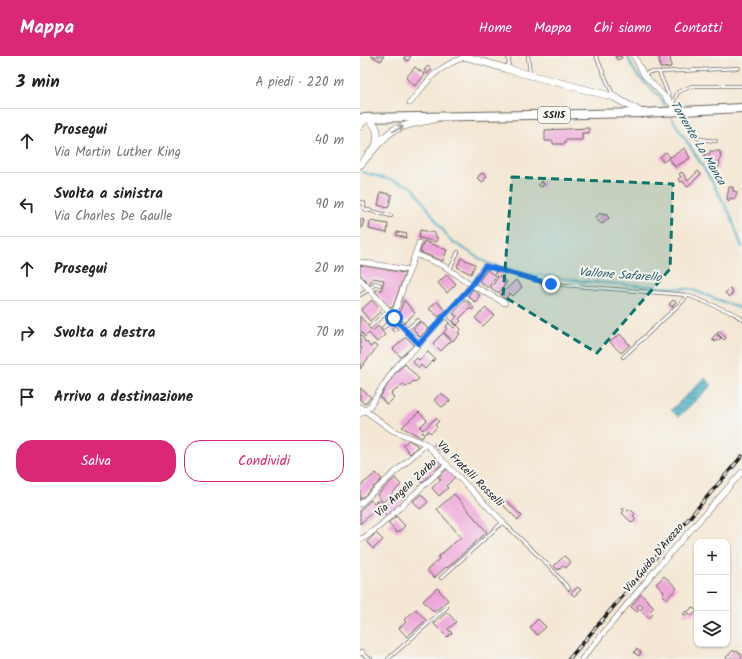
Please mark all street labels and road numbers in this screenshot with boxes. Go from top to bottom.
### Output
road number: SS115 [538,107,570,123]
street label: Via Fratelli Rosselli [433,437,508,512]
street label: Via Angelo Zarbo [371,454,441,522]
street label: Via Guido D'Arezzo [619,519,689,597]

